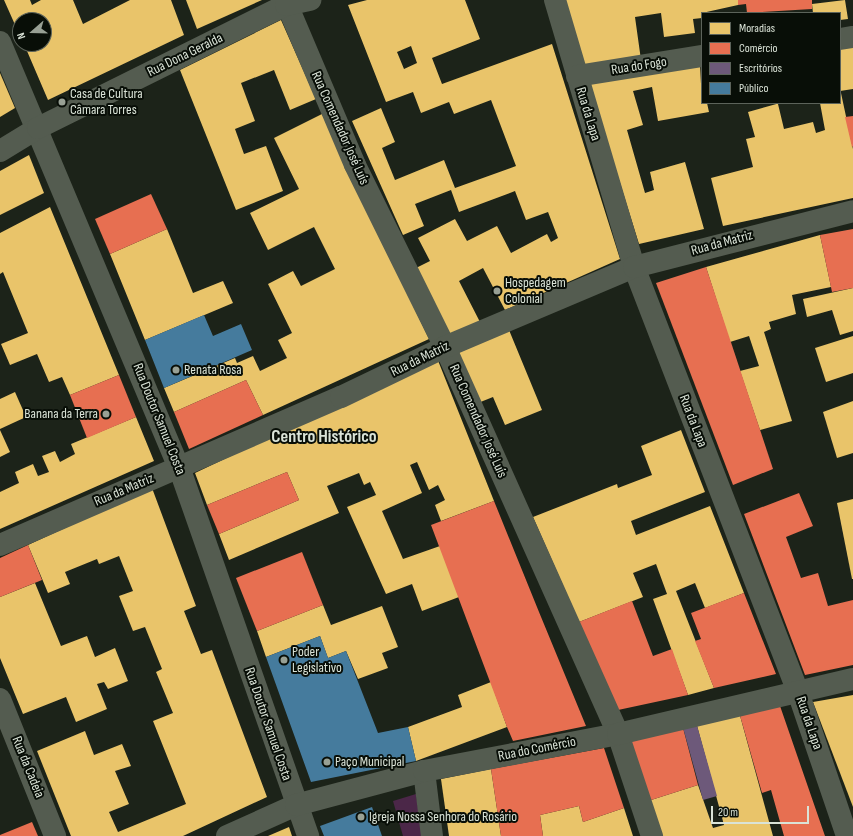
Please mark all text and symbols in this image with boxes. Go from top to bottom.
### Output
north arrow [12,12,52,52]
legend [701,12,841,104]
text: Moradias [739,21,775,36]
street label: Rua Dona Geralda [145,29,225,81]
text: N [14,31,28,41]
text: Comércio [739,41,777,56]
street label: Rua do Fogo [610,53,668,79]
text: Escritórios [739,61,782,76]
street label: Rua Comendador José Luís [307,69,373,187]
text: Público [739,81,769,96]
street label: Rua da Lapa [572,85,604,143]
place label: Casa de Cultura Câmara Torres [70,86,143,118]
marker: Casa de Cultura Câmara Torres [57,97,67,107]
street label: Rua da Matriz [689,227,755,259]
place label: Hospedagem Colonial [505,275,566,308]
marker: Hospedagem Colonial [492,286,502,296]
street label: Rua da Matriz [388,338,452,380]
street label: Rua Doutor Samuel Costa [129,361,189,477]
place label: Renata Rosa [184,362,242,378]
street label: Rua Comendador José Luís [445,362,511,480]
marker: Renata Rosa [171,365,181,375]
street label: Rua da Lapa [675,392,711,450]
place label: Banana da Terra [24,406,98,422]
marker: Banana da Terra [101,409,111,419]
district label: Centro Histórico [271,426,377,448]
street label: Rua da Matriz [92,470,156,510]
place label: Poder Legislativo [292,644,342,676]
marker: Poder Legislativo [279,655,289,665]
street label: Rua Doutor Samuel Costa [241,665,295,783]
street label: Rua da Lapa [792,694,826,752]
street label: Rua do Comércio [497,733,577,765]
street label: Rua da Cadeia [8,734,48,800]
place label: Paço Municipal [335,754,404,770]
marker: Paço Municipal [322,757,332,767]
scale bar [713,798,811,824]
text: 20 m [718,805,738,820]
place label: Igreja Nossa Senhora do Rosário [369,809,517,825]
marker: Igreja Nossa Senhora do Rosário [356,812,366,822]

